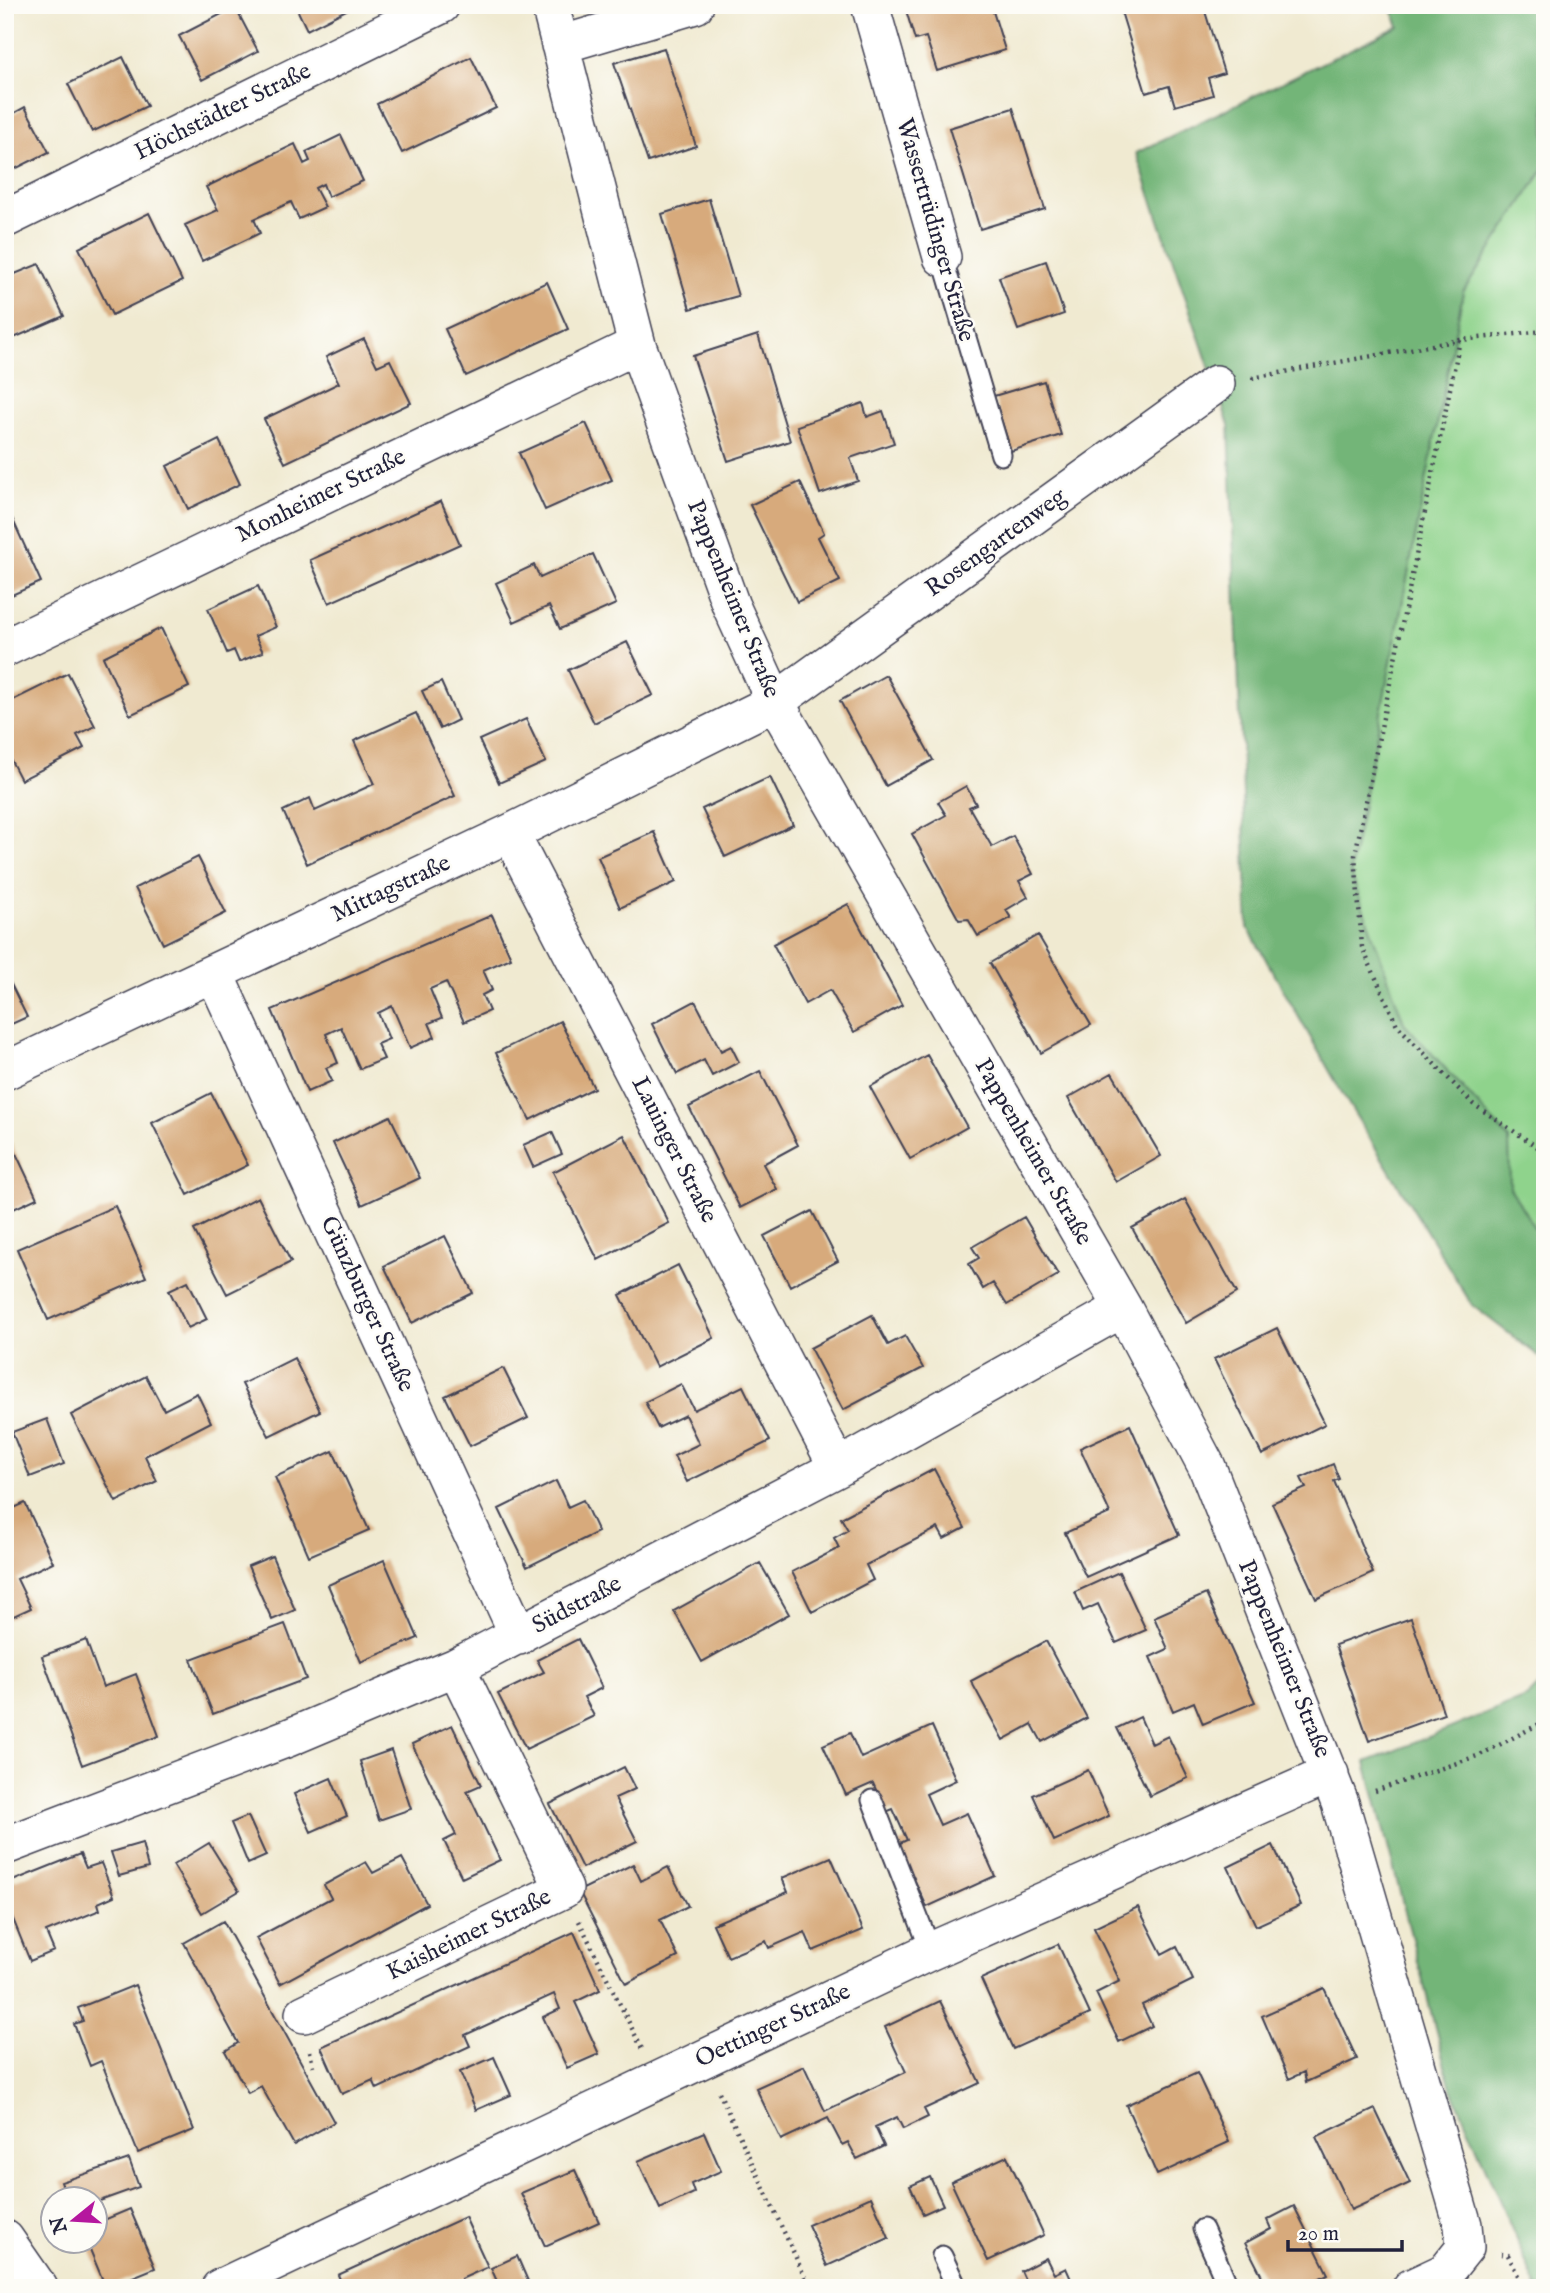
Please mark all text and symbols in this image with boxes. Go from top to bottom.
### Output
street label: Höchstädter Straße [130,56,316,168]
street label: Wassertrüdinger Straße [888,115,982,345]
street label: Monheimer Straße [231,442,411,550]
street label: Rosengartenweg [919,481,1073,605]
street label: Pappenheimer Straße [679,496,787,702]
street label: Mittagstraße [326,848,456,930]
street label: Pappenheimer Straße [967,1053,1099,1251]
street label: Lauinger Straße [624,1072,724,1228]
street label: Günzburger Straße [313,1211,421,1397]
street label: Pappenheimer Straße [1230,1556,1338,1762]
street label: Südstraße [527,1569,627,1641]
street label: Kaisheimer Straße [382,1882,556,1988]
street label: Oettinger Straße [690,1976,856,2076]
north arrow [38,2184,108,2254]
scale bar [1288,2209,1401,2253]
text: N [46,2213,74,2237]
text: 20 m [1298,2221,1339,2248]

